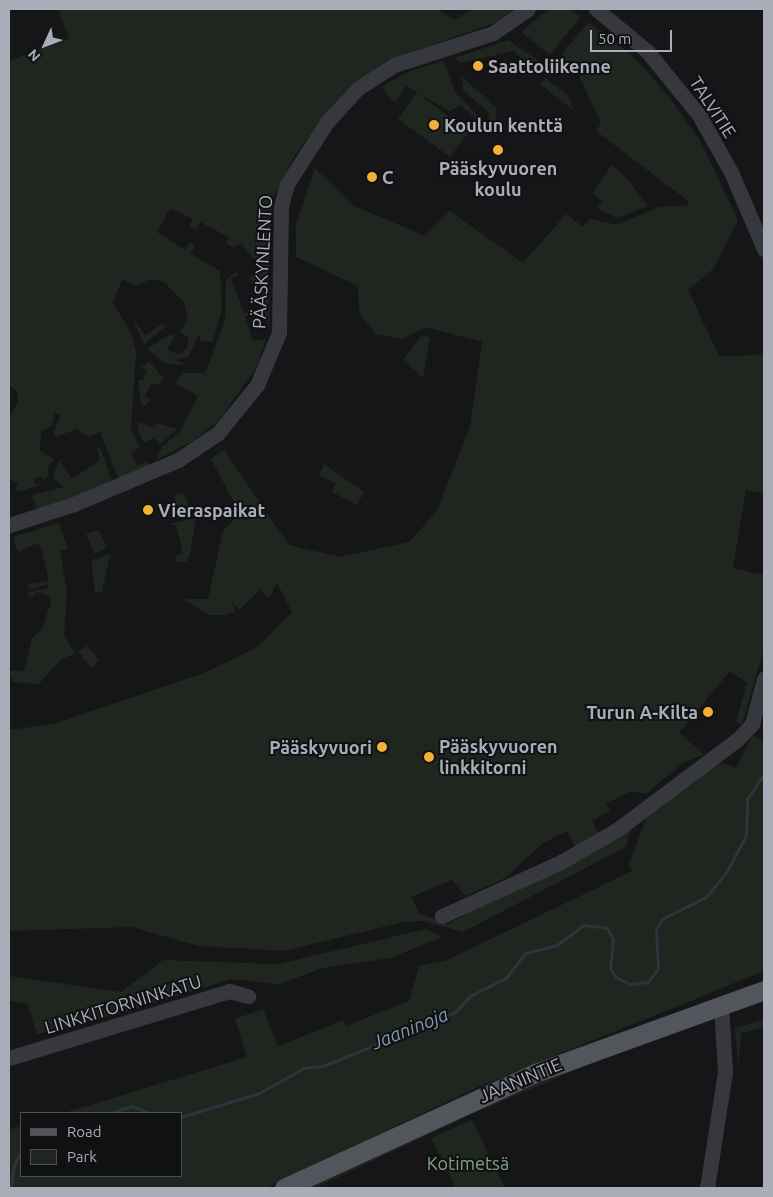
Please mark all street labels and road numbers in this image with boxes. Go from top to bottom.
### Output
street label: TALVITIE [685,72,741,142]
street label: PÄÄSKYNLENTO [248,194,276,330]
street label: LINKKITORNINKATU [42,970,204,1038]
street label: JAANINTIE [475,1053,565,1107]

